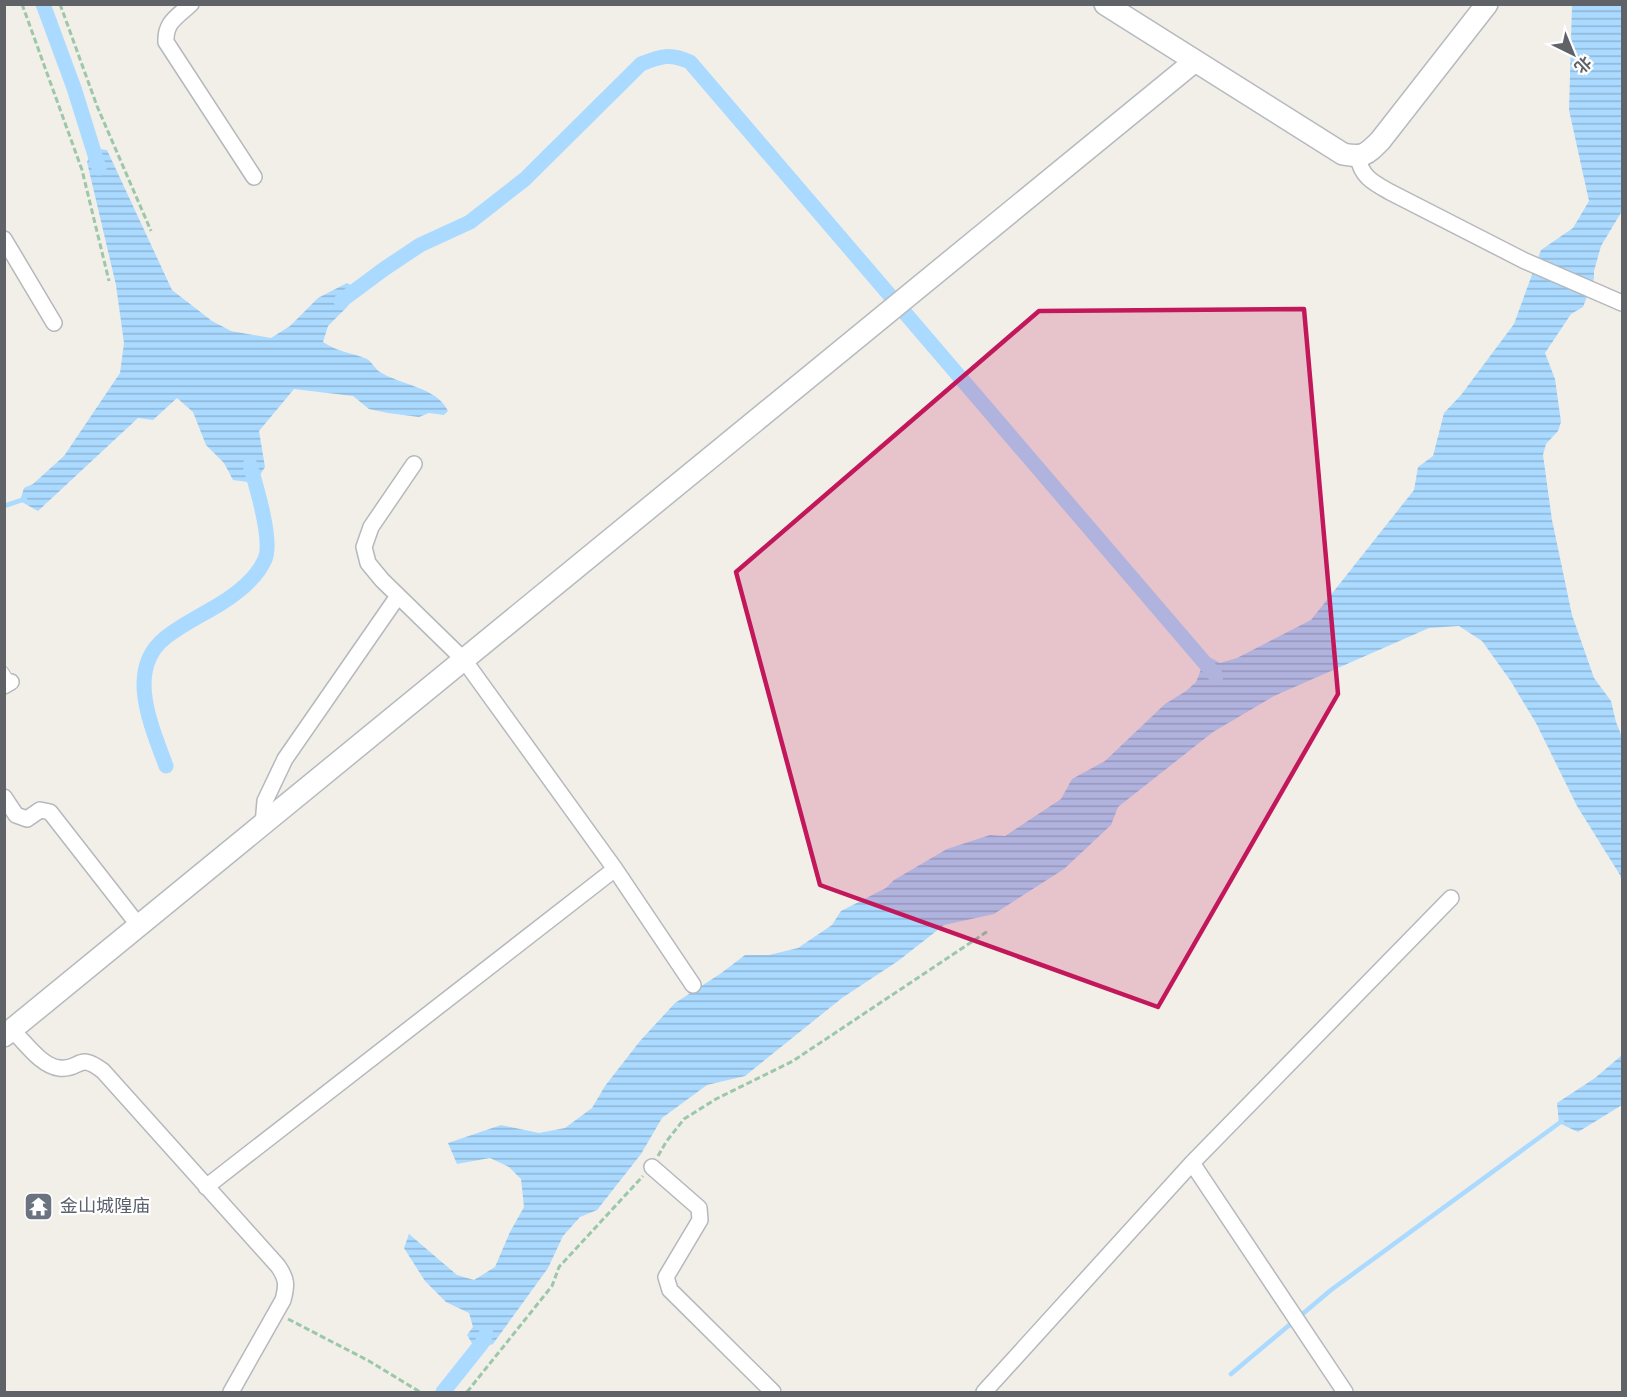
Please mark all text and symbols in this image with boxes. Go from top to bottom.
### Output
north arrow [1543,24,1603,84]
text: 北 [1570,51,1597,78]
temple icon: 金山城隍庙 [23,1190,55,1222]
place label: 金山城隍庙 [60,1193,150,1218]

